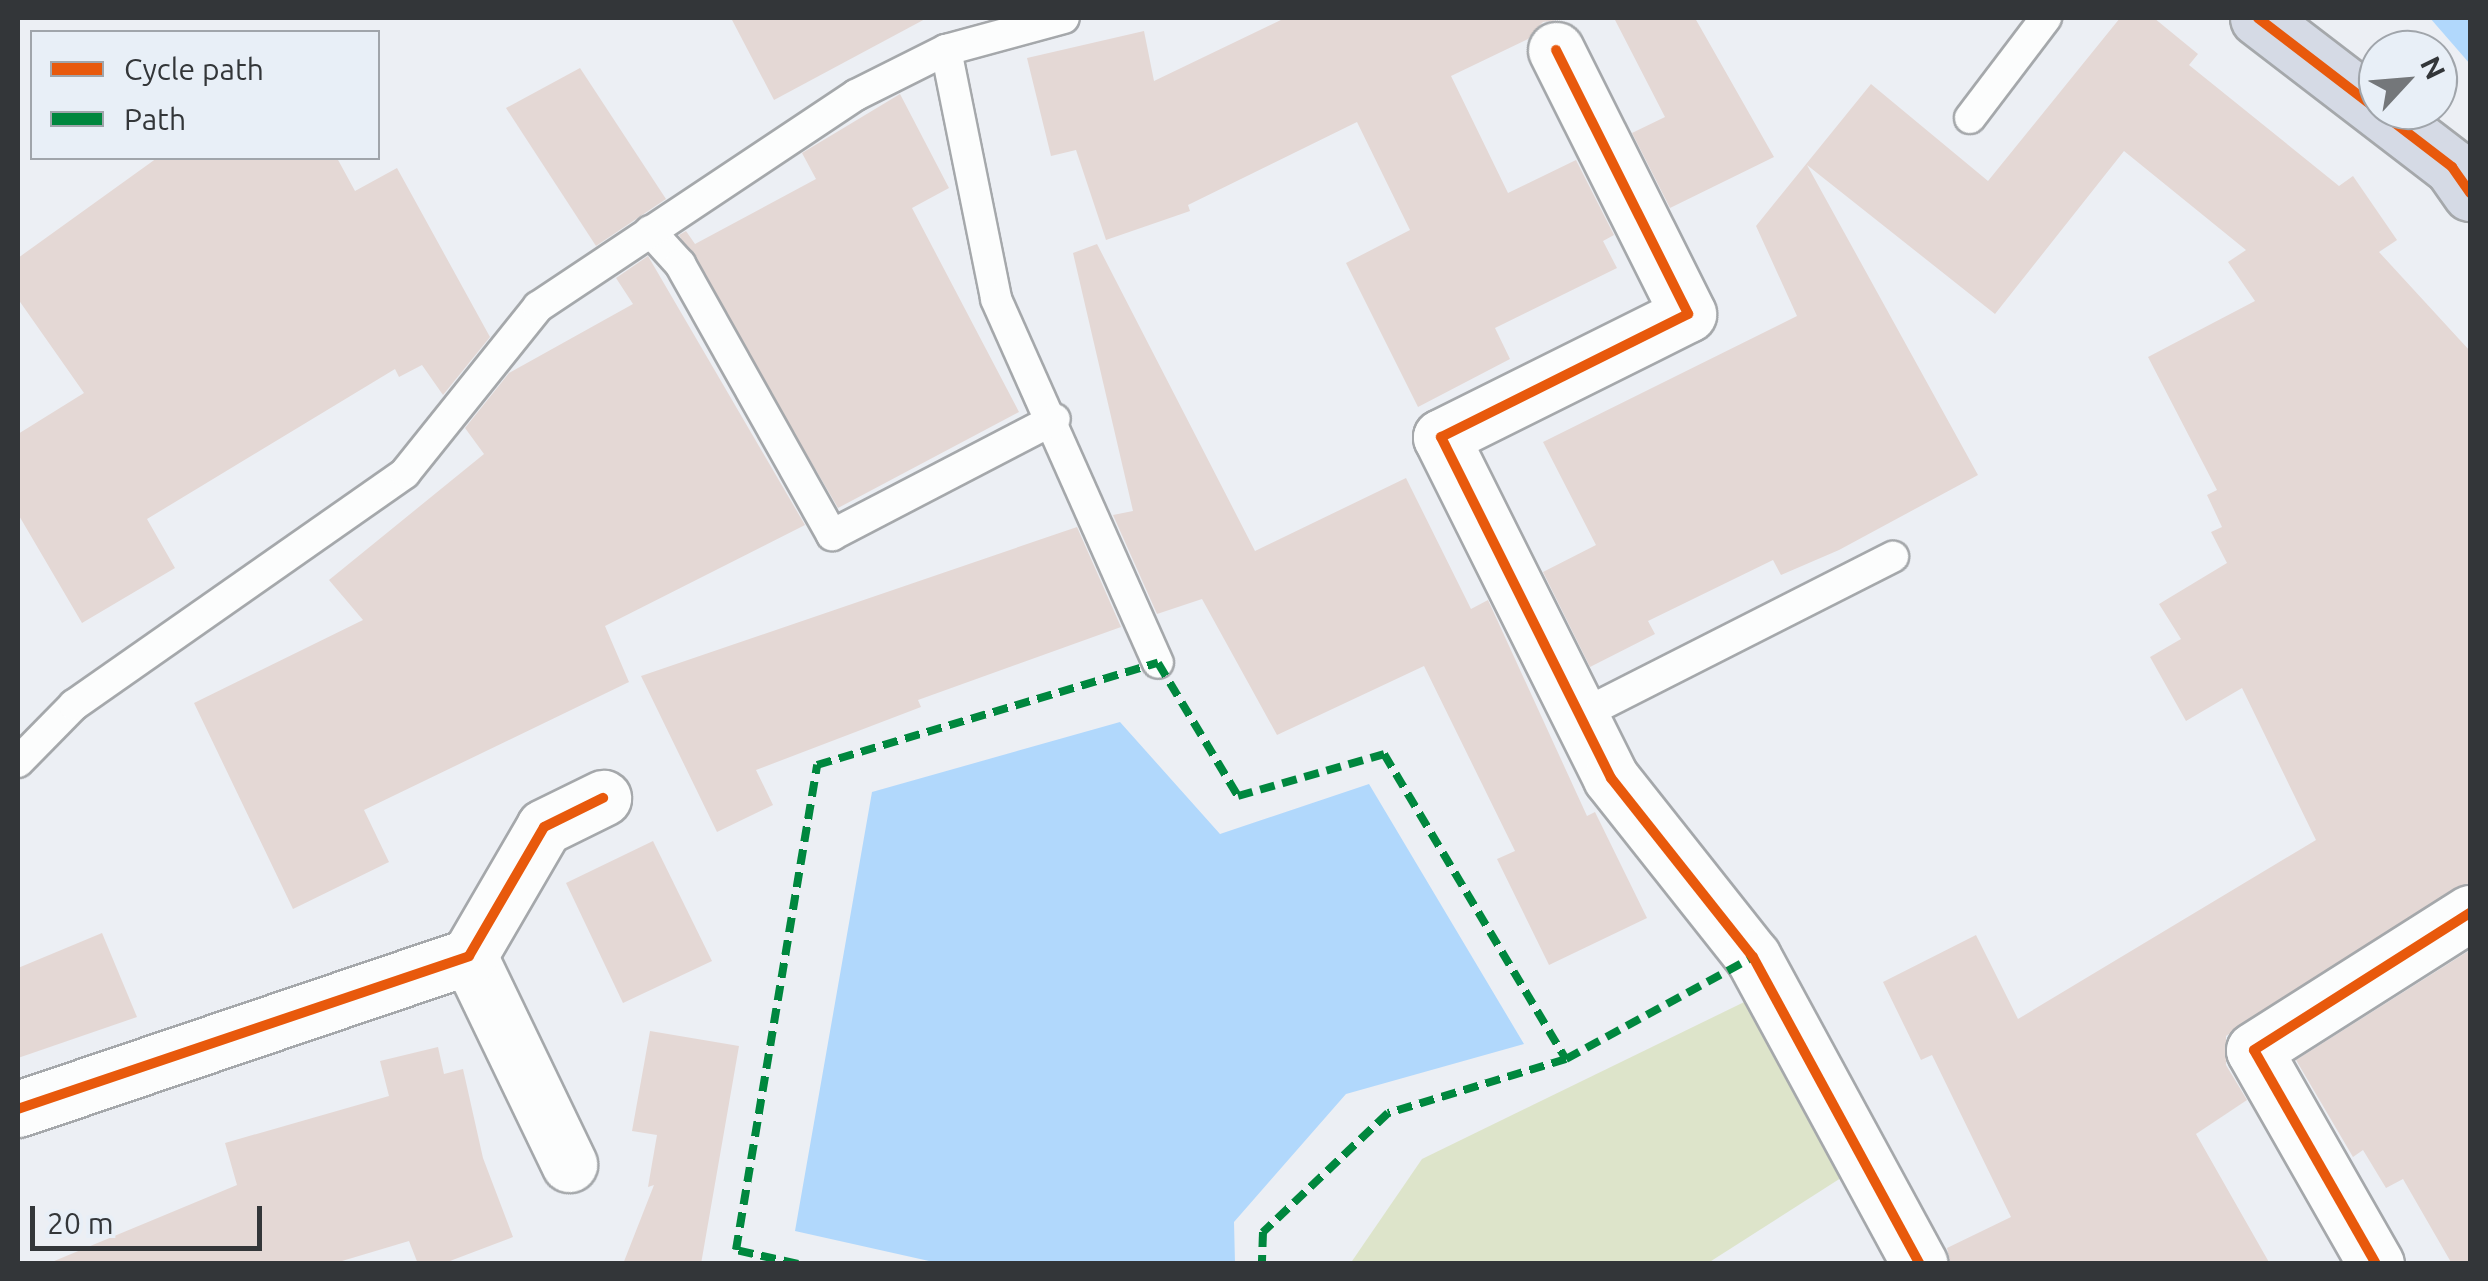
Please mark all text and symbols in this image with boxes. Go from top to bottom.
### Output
legend [30,30,380,160]
north arrow [2358,30,2458,130]
text: N [2415,51,2452,84]
text: Cycle path [124,52,264,86]
text: Path [124,102,186,136]
scale bar [35,1186,268,1248]
text: 20 m [47,1206,114,1240]

